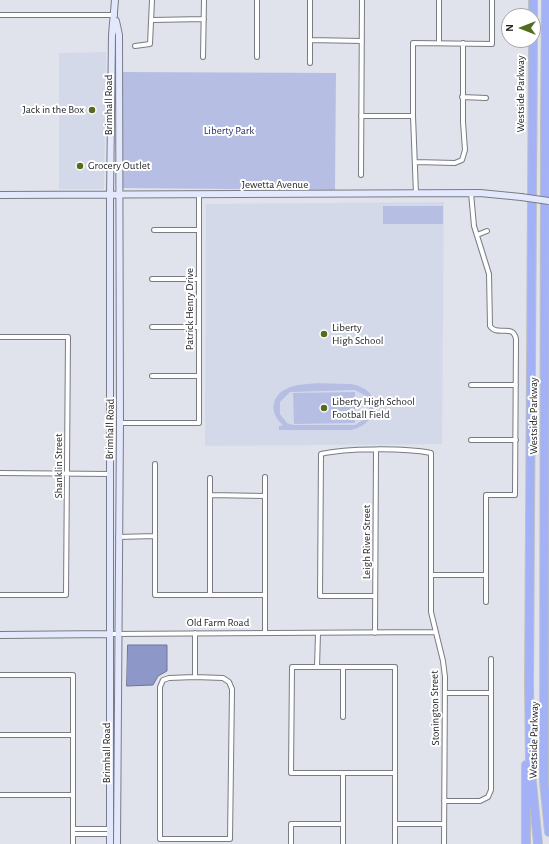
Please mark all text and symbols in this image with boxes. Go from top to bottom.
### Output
north arrow [501,8,541,48]
text: N [504,24,515,32]
street label: Westside Parkway [514,55,528,133]
street label: Brimhall Road [102,75,116,135]
place label: Jack in the Box [23,103,84,117]
marker: Jack in the Box [87,105,97,115]
park label: Liberty Park [204,124,254,138]
place label: Grocery Outlet [88,159,150,173]
marker: Grocery Outlet [75,161,85,171]
street label: Jewetta Avenue [242,178,308,192]
street label: Patrick Henry Drive [183,268,197,350]
place label: Liberty High School [332,321,384,347]
marker: Liberty High School [319,329,329,339]
street label: Westside Parkway [527,377,541,455]
place label: Liberty High School Football Field [332,395,415,421]
street label: Brimhall Road [103,399,117,459]
marker: Liberty High School Football Field [319,403,329,413]
street label: Shanklin Street [52,433,66,499]
street label: Leigh River Street [360,505,374,579]
street label: Old Farm Road [187,616,249,630]
street label: Stonington Street [428,670,442,746]
street label: Westside Parkway [527,701,541,779]
street label: Brimhall Road [100,723,114,783]

